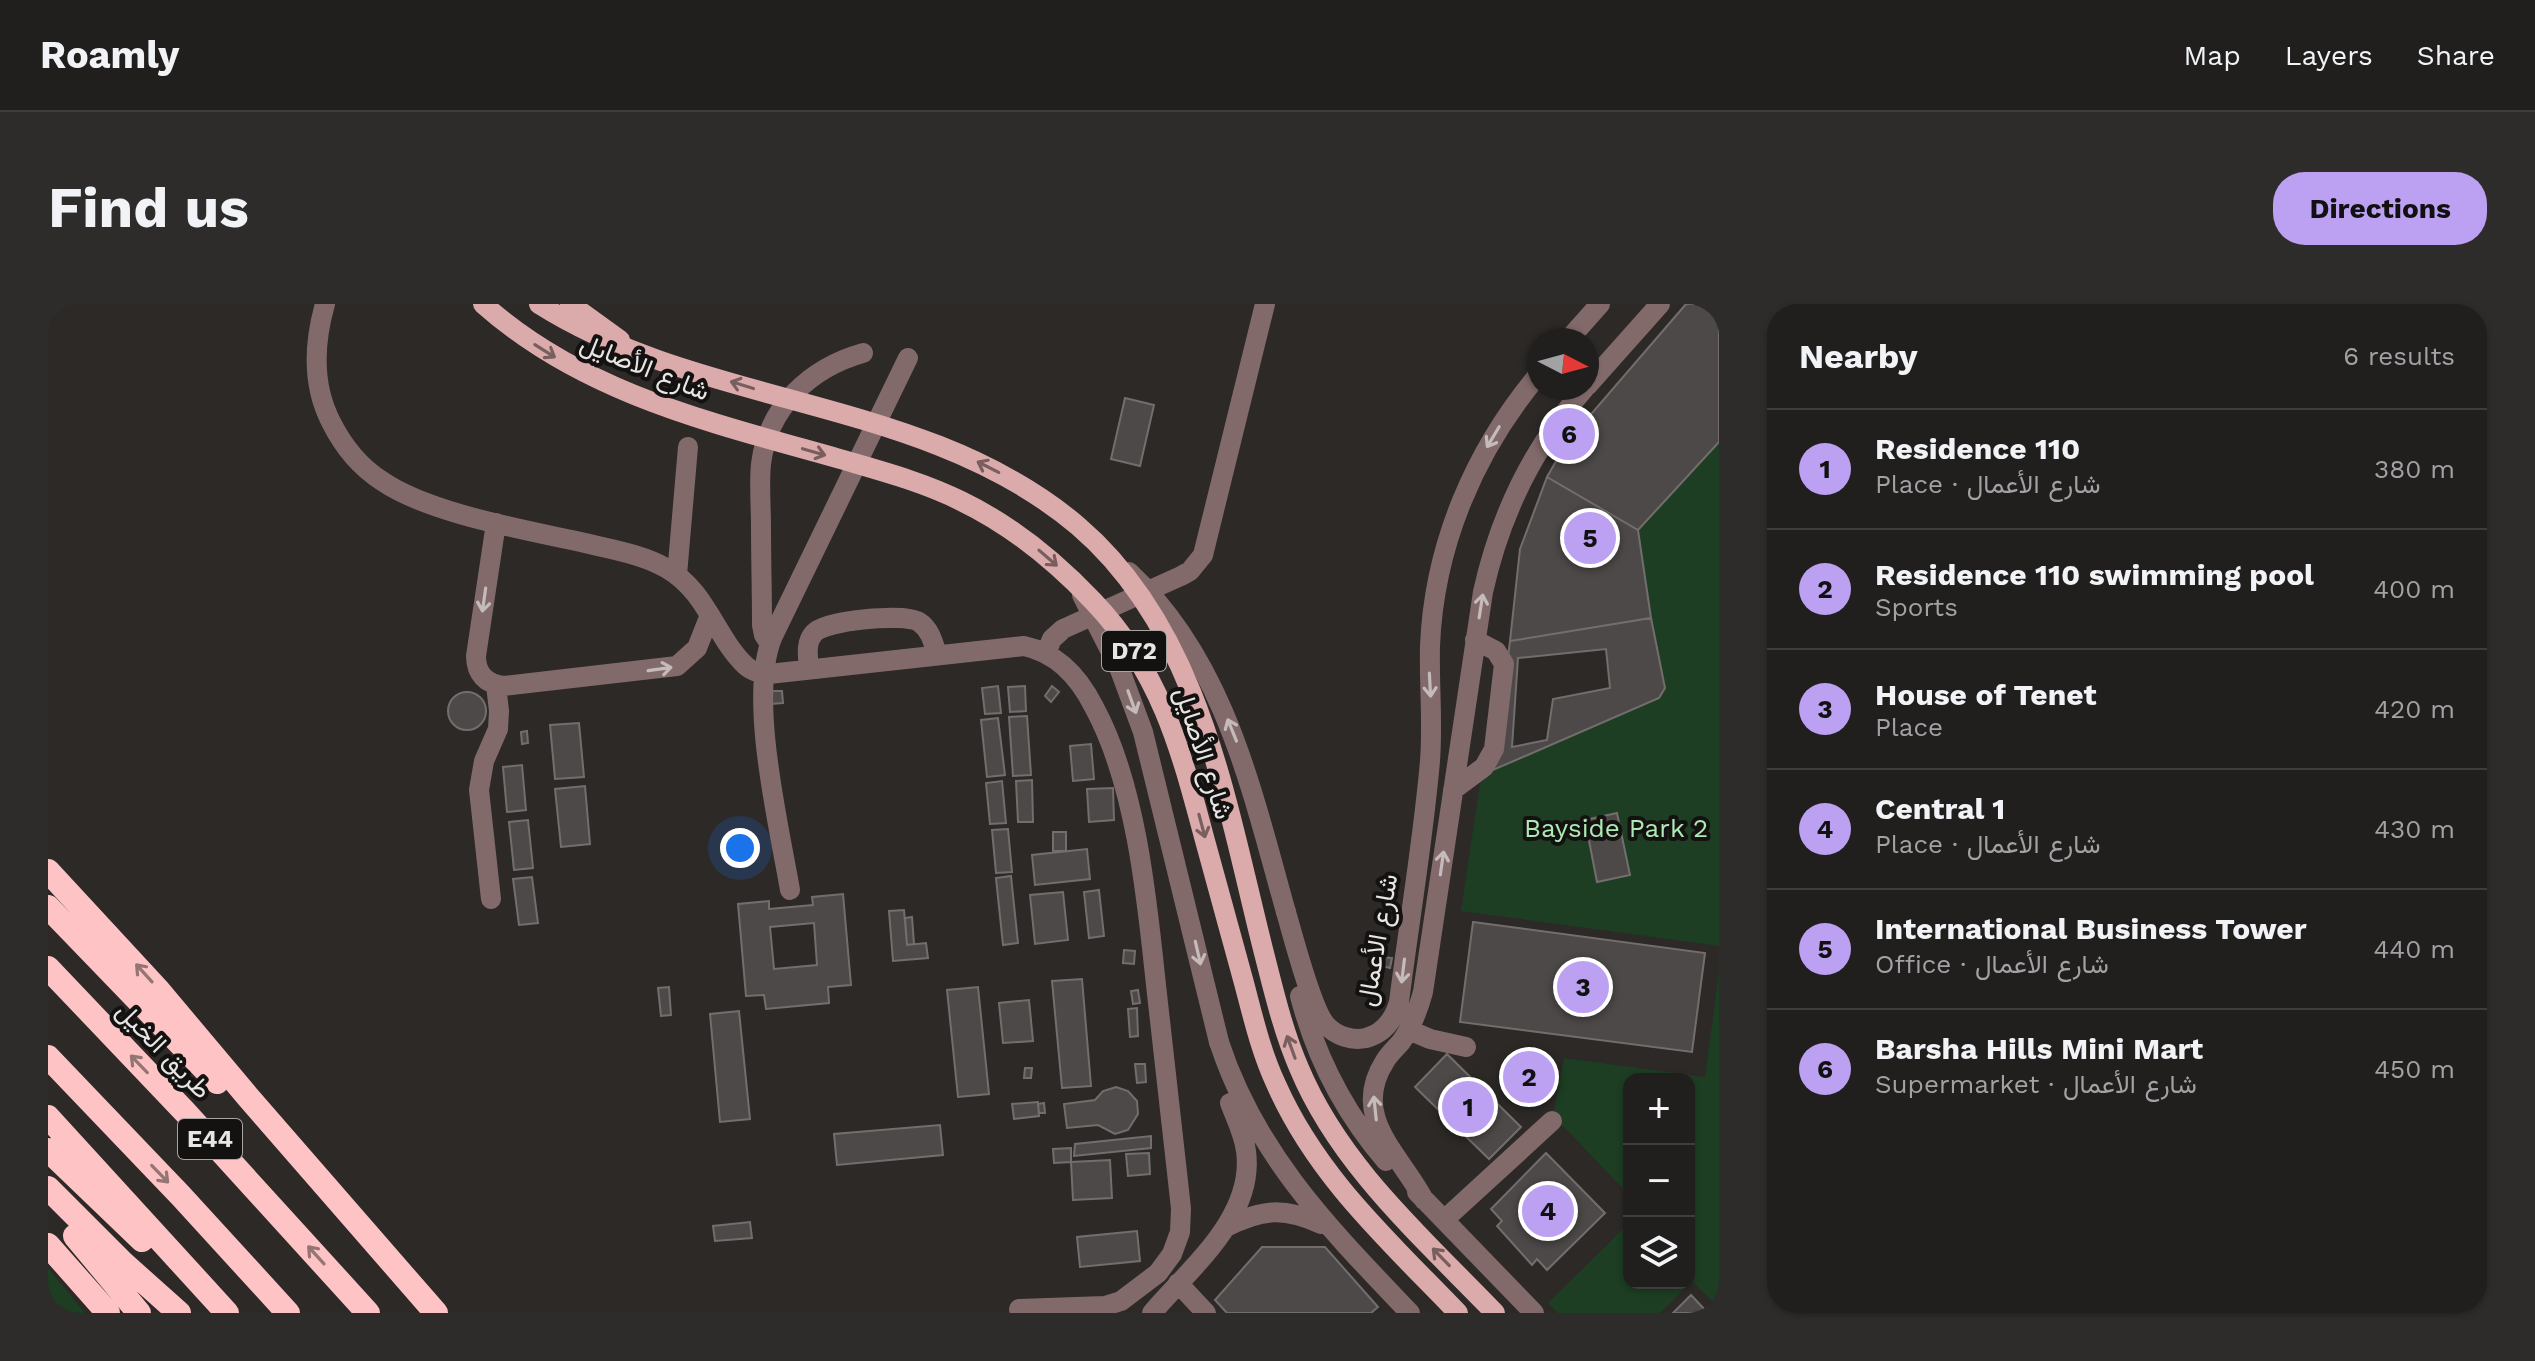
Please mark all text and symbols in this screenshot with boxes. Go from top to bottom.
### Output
text: Roamly [40,33,179,77]
text: Map [2184,39,2241,72]
text: Layers [2285,39,2373,72]
text: Share [2417,39,2495,72]
button: Directions [2273,172,2487,245]
text: Find us [48,175,249,241]
street label: شارع الأصايل [575,327,714,409]
north arrow [1527,328,1599,400]
text: Nearby [1799,336,1918,376]
text: 6 results [2343,341,2455,371]
one-way arrow [533,344,556,360]
one-way arrow [729,377,755,392]
pin: 6 [1543,404,1595,464]
one-way arrow [1485,425,1501,448]
text: Residence 110 [1875,431,2080,466]
one-way arrow [800,445,826,460]
text: 1 [1819,454,1831,484]
text: 380 m [2374,454,2455,484]
one-way arrow [977,458,1001,474]
text: Place · شارع الأعمال [1875,469,2101,499]
pin: 5 [1564,508,1616,568]
one-way arrow [1037,549,1057,567]
text: Residence 110 swimming pool [1875,557,2314,592]
text: 2 [1817,574,1833,604]
text: 400 m [2373,574,2455,604]
one-way arrow [476,587,491,612]
text: Sports [1875,592,1958,622]
one-way arrow [1474,593,1489,619]
road number: D72 [1102,631,1166,671]
one-way arrow [647,661,672,676]
one-way arrow [1423,671,1438,698]
text: House of Tenet [1875,677,2097,712]
street label: شارع الأصايل [1166,683,1239,824]
one-way arrow [1126,689,1141,714]
text: 3 [1817,694,1833,724]
text: 420 m [2374,694,2455,724]
text: Place [1875,712,1943,742]
one-way arrow [1223,719,1238,743]
text: Central 1 [1875,791,2005,826]
one-way arrow [1195,813,1210,839]
park label: Bayside Park 2 [1524,813,1708,843]
text: 4 [1817,814,1833,844]
text: 430 m [2374,814,2455,844]
your location [720,828,760,868]
text: Place · شارع الأعمال [1875,829,2101,859]
one-way arrow [1435,851,1450,876]
street label: شارع الأعمال [1351,871,1406,1009]
text: International Business Tower [1875,911,2307,946]
text: 5 [1817,934,1833,964]
text: 440 m [2373,934,2455,964]
one-way arrow [1191,940,1206,965]
text: Office · شارع الأعمال [1875,949,2109,979]
pin: 3 [1557,957,1609,1017]
one-way arrow [1395,958,1410,984]
one-way arrow [135,964,153,984]
street label: طريق الخيل [110,995,218,1105]
text: Barsha Hills Mini Mart [1875,1031,2203,1066]
one-way arrow [1283,1035,1297,1060]
pin: 2 [1503,1047,1555,1107]
one-way arrow [130,1054,149,1074]
text: 6 [1817,1054,1833,1084]
text: 450 m [2374,1054,2455,1084]
text: Supermarket · شارع الأعمال [1875,1069,2197,1099]
map controls [1623,1073,1695,1289]
button: + [1623,1073,1695,1145]
pin: 1 [1442,1077,1494,1137]
one-way arrow [1367,1095,1382,1122]
road number: E44 [178,1119,242,1159]
button: − [1623,1145,1695,1217]
one-way arrow [150,1164,169,1183]
pin: 4 [1522,1181,1574,1241]
button: layers [1623,1217,1695,1289]
one-way arrow [307,1245,325,1265]
one-way arrow [1431,1247,1450,1267]

